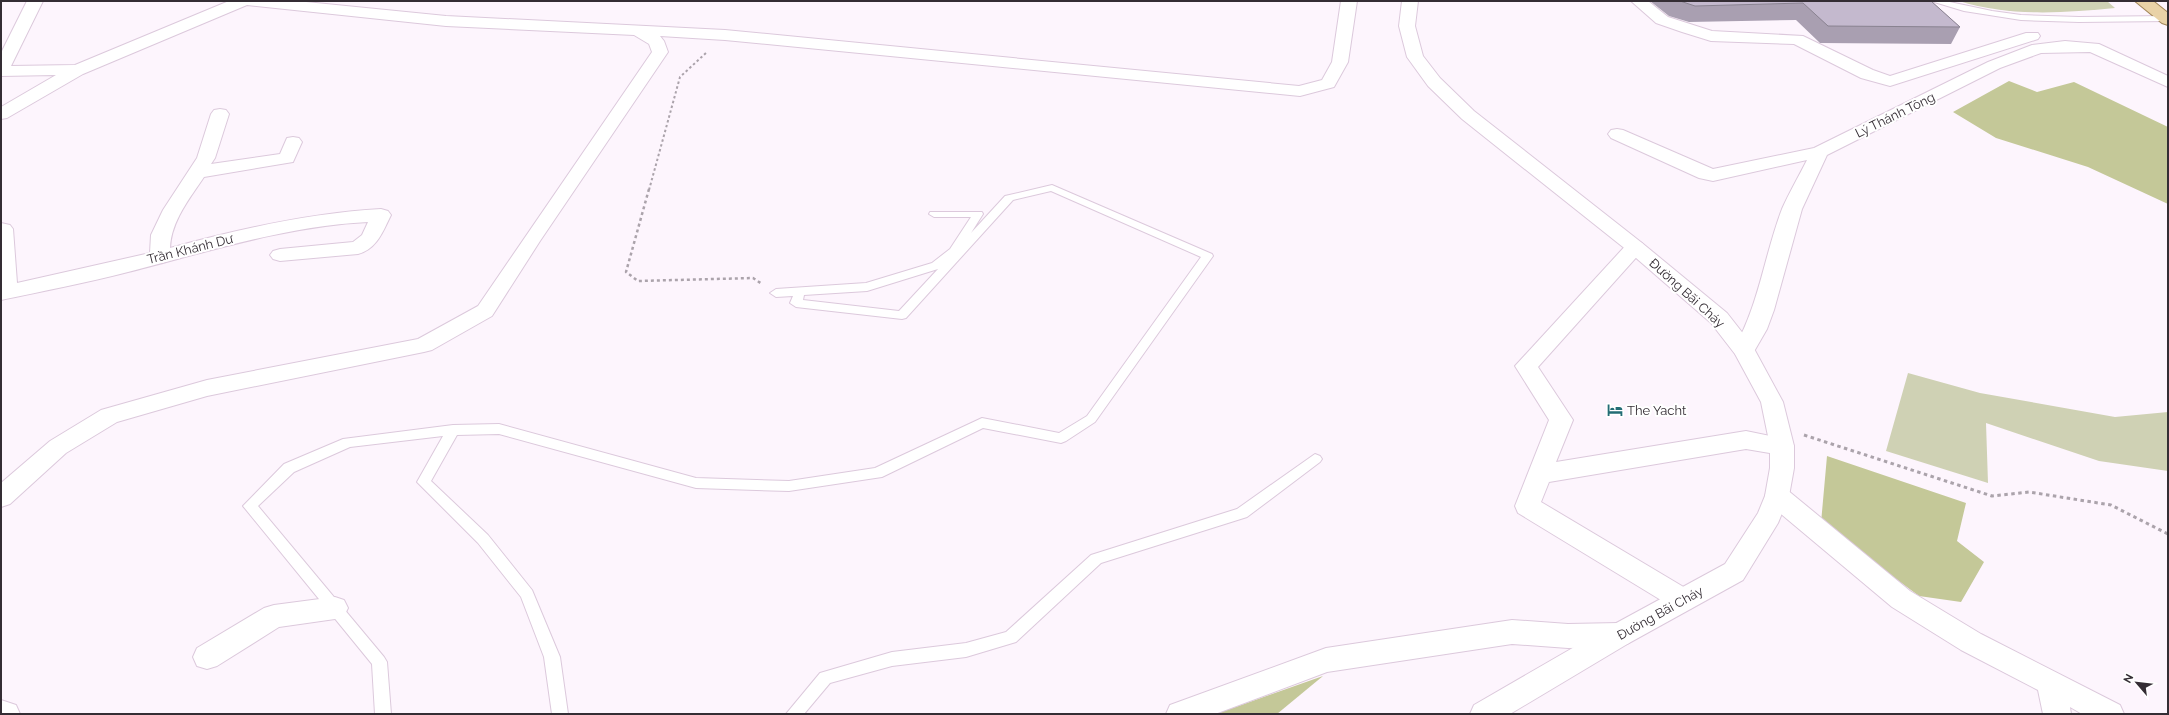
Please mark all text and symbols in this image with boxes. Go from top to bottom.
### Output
street label: Lý Thánh Tông [1853,89,1937,141]
street label: Trần Khánh Dư [146,231,236,267]
street label: Đường Bãi Cháy [1646,255,1728,331]
hotel icon: The Yacht [1606,401,1624,419]
place label: The Yacht [1627,403,1687,418]
street label: Đường Bãi Cháy [1614,583,1706,643]
north arrow [2117,663,2157,703]
text: N [2121,672,2136,685]

